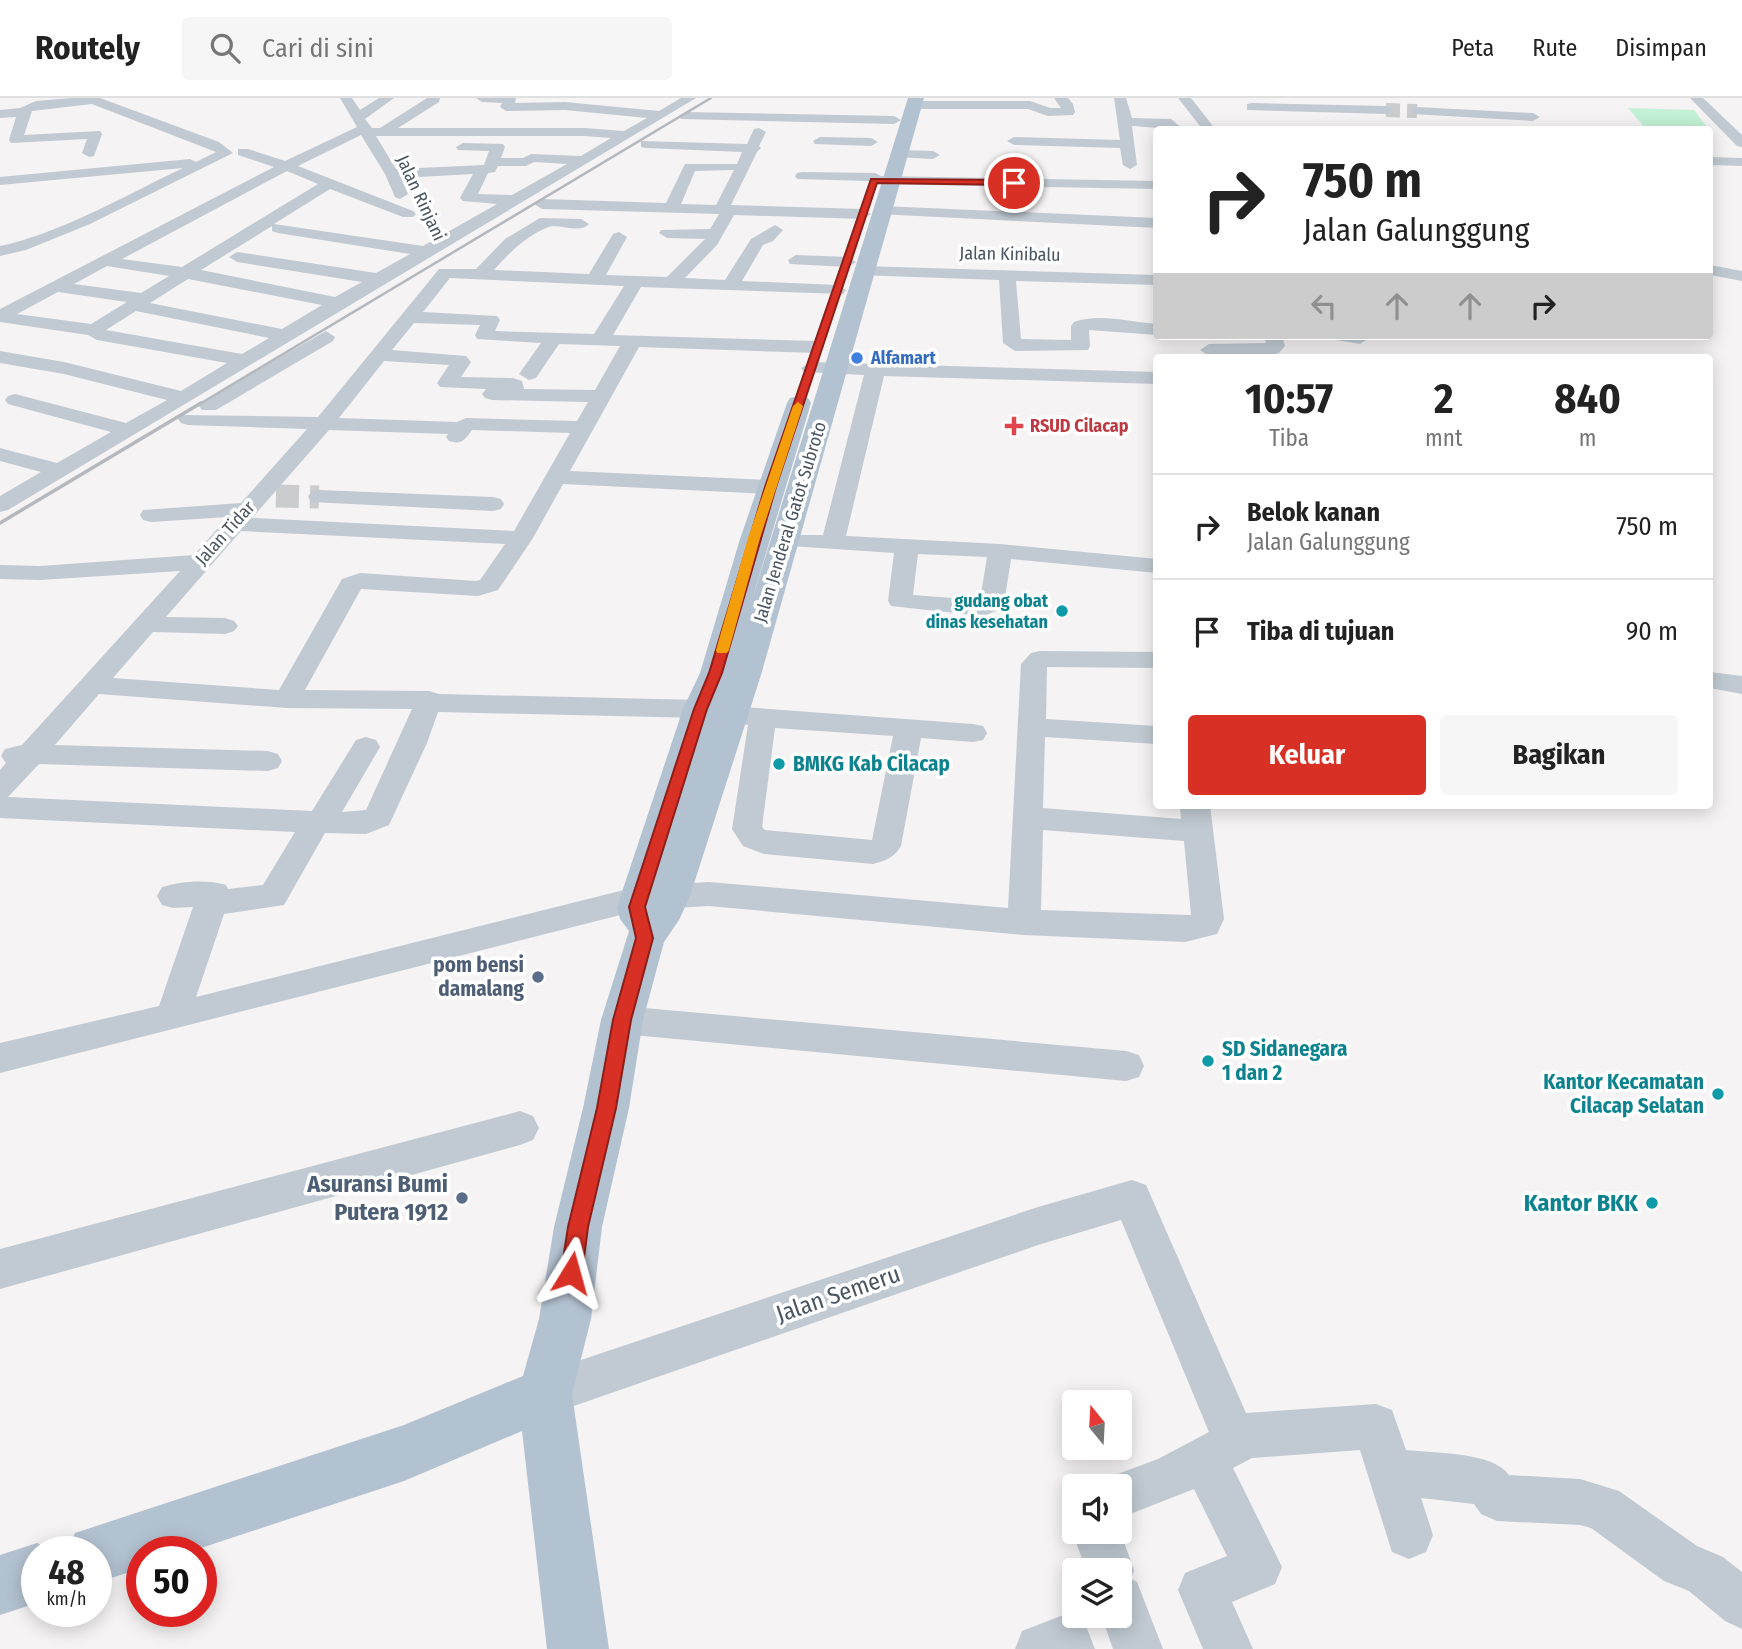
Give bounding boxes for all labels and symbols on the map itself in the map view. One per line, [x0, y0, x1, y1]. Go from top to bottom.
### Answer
street label: Jalan Rinjani [392, 152, 450, 244]
pin [984, 153, 1044, 213]
street label: Jalan Kinibalu [959, 242, 1061, 266]
place label: Alfamart [870, 347, 936, 369]
marker: Alfamart [849, 350, 865, 366]
place label: RSUD Cilacap [1030, 415, 1129, 437]
marker: RSUD Cilacap [1004, 416, 1024, 436]
street label: Jalan Jenderal Gatot Subroto [749, 419, 831, 625]
street label: Jalan Tidar [191, 496, 260, 569]
place label: gudang obat dinas kesehatan [926, 590, 1049, 633]
marker: gudang obat dinas kesehatan [1054, 603, 1070, 619]
place label: BMKG Kab Cilacap [793, 751, 950, 777]
marker: BMKG Kab Cilacap [771, 756, 787, 772]
place label: pom bensi damalang [433, 952, 525, 1002]
marker: pom bensi damalang [530, 969, 546, 985]
place label: SD Sidanegara 1 dan 2 [1222, 1036, 1348, 1086]
marker: SD Sidanegara 1 dan 2 [1200, 1053, 1216, 1069]
place label: Kantor Kecamatan Cilacap Selatan [1543, 1069, 1704, 1119]
marker: Kantor Kecamatan Cilacap Selatan [1710, 1086, 1726, 1102]
place label: Asuransi Bumi Putera 1912 [306, 1170, 448, 1226]
place label: Kantor BKK [1524, 1189, 1639, 1217]
marker: Asuransi Bumi Putera 1912 [454, 1190, 470, 1206]
marker: Kantor BKK [1644, 1195, 1660, 1211]
position arrow [534, 1236, 608, 1310]
street label: Jalan Semeru [772, 1260, 904, 1328]
north arrow [1062, 1390, 1132, 1460]
speed limit sign: 50 [126, 1536, 217, 1627]

